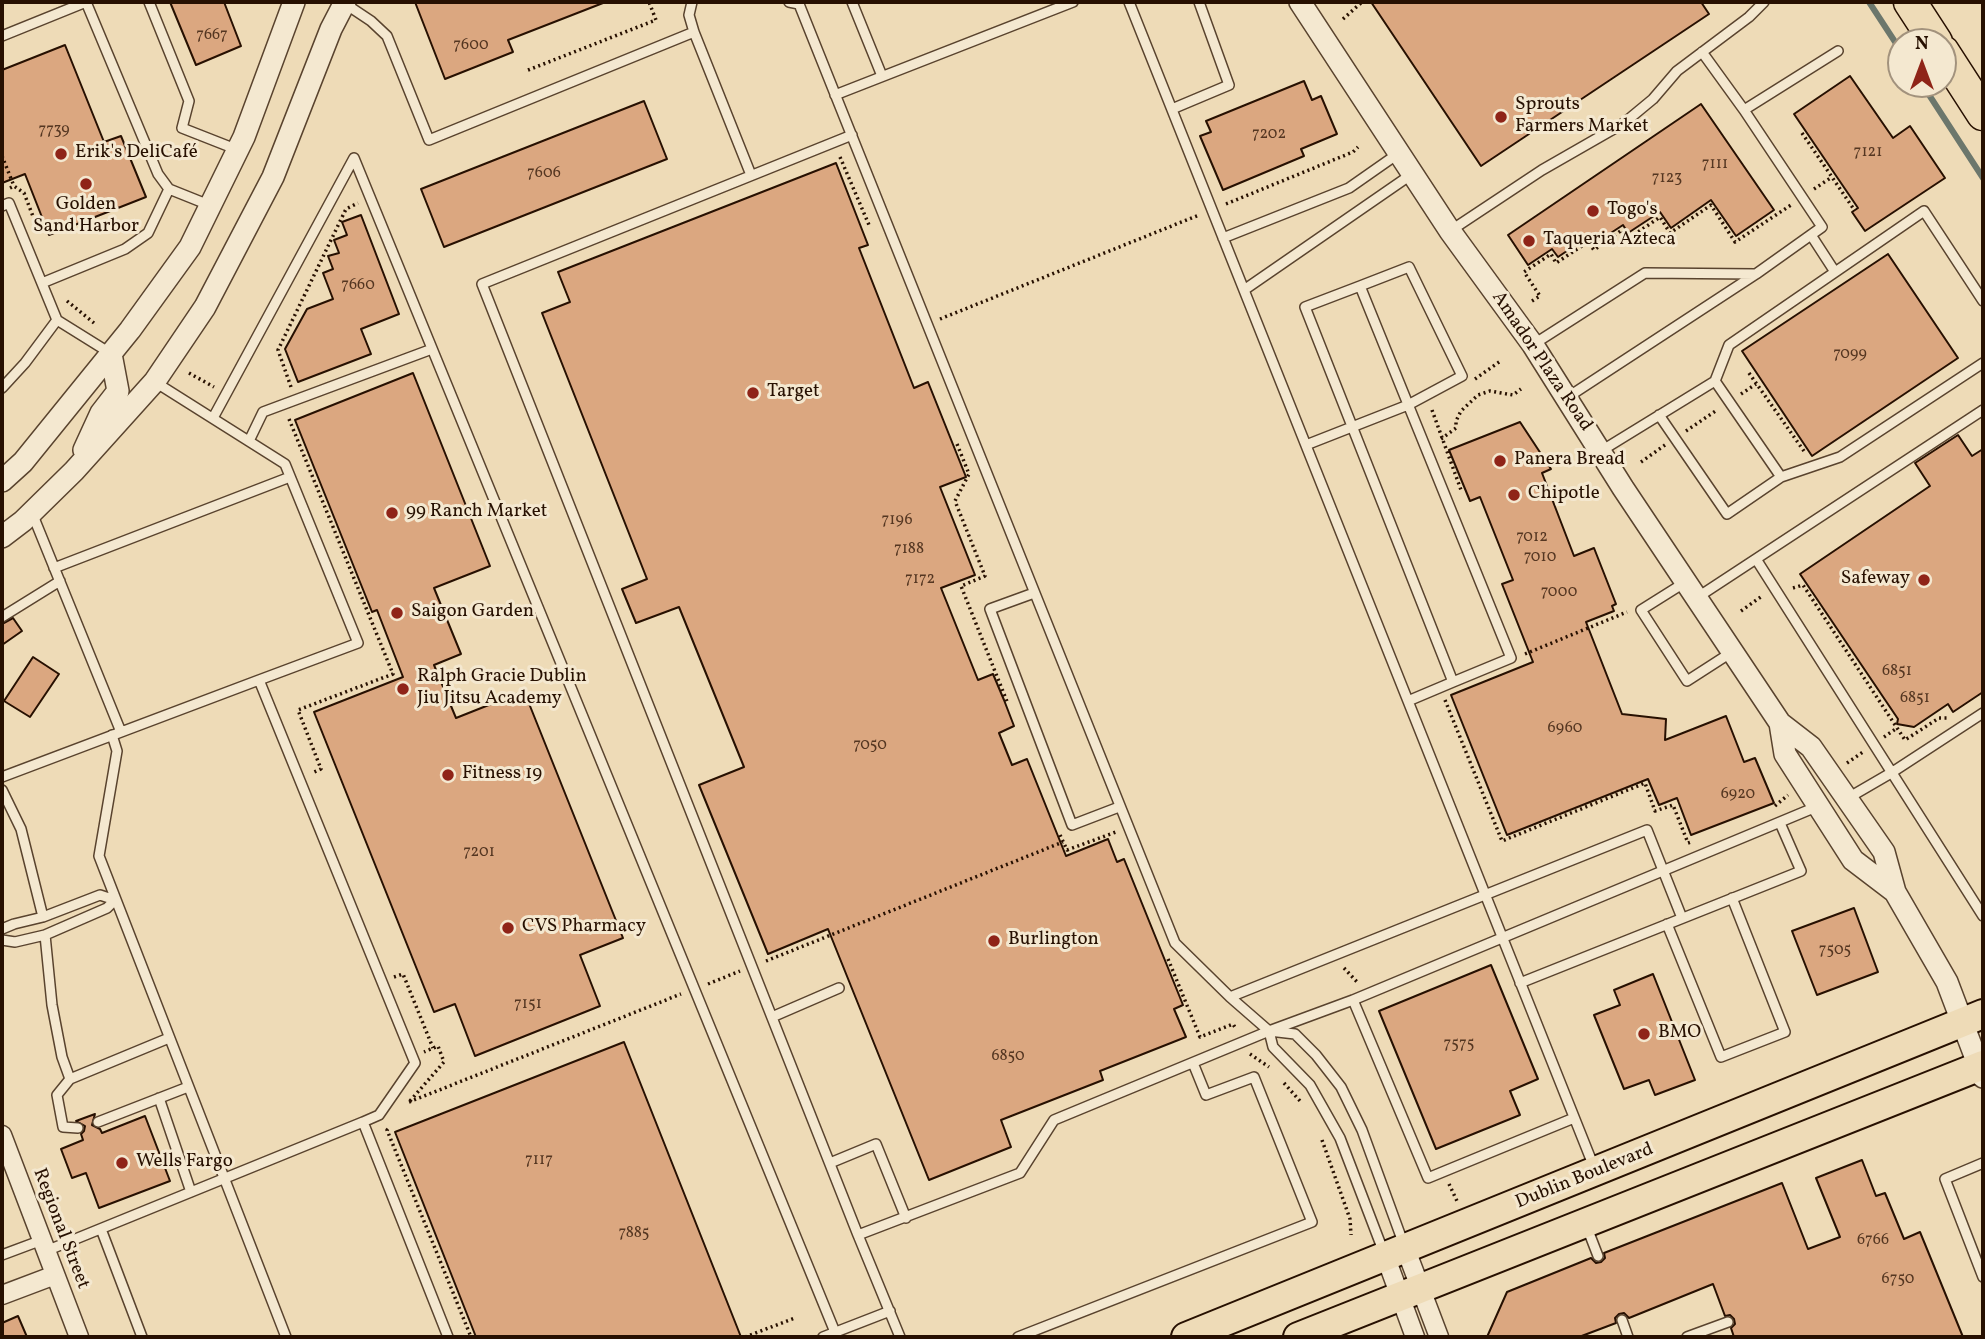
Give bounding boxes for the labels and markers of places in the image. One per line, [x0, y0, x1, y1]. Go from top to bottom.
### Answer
place label: Sprouts Farmers Market [1515, 95, 1649, 139]
marker: Sprouts Farmers Market [1493, 109, 1509, 125]
place label: Erik's DeliCafé [75, 143, 198, 165]
marker: Erik's DeliCafé [53, 146, 69, 162]
marker: Golden Sand Harbor [78, 176, 94, 192]
place label: Golden Sand Harbor [33, 195, 139, 239]
place label: Togo's [1607, 200, 1658, 222]
marker: Togo's [1585, 203, 1601, 219]
place label: Taqueria Azteca [1543, 230, 1676, 252]
marker: Taqueria Azteca [1521, 233, 1537, 249]
place label: Target [767, 382, 820, 404]
marker: Target [745, 385, 761, 401]
place label: Panera Bread [1514, 450, 1625, 472]
marker: Panera Bread [1492, 453, 1508, 469]
place label: Chipotle [1528, 484, 1600, 506]
marker: Chipotle [1506, 487, 1522, 503]
place label: 99 Ranch Market [406, 502, 548, 524]
marker: 99 Ranch Market [384, 505, 400, 521]
place label: Safeway [1841, 569, 1910, 591]
marker: Safeway [1916, 572, 1932, 588]
place label: Saigon Garden [411, 602, 534, 624]
marker: Saigon Garden [389, 605, 405, 621]
place label: Ralph Gracie Dublin Jiu Jitsu Academy [417, 667, 587, 711]
marker: Ralph Gracie Dublin Jiu Jitsu Academy [395, 681, 411, 697]
place label: Fitness 19 [462, 764, 542, 786]
marker: Fitness 19 [440, 767, 456, 783]
place label: CVS Pharmacy [522, 917, 646, 939]
marker: CVS Pharmacy [500, 920, 516, 936]
place label: Burlington [1008, 930, 1099, 952]
marker: Burlington [986, 933, 1002, 949]
place label: BMO [1658, 1023, 1701, 1045]
marker: BMO [1636, 1026, 1652, 1042]
place label: Wells Fargo [136, 1152, 233, 1174]
marker: Wells Fargo [114, 1155, 130, 1171]

